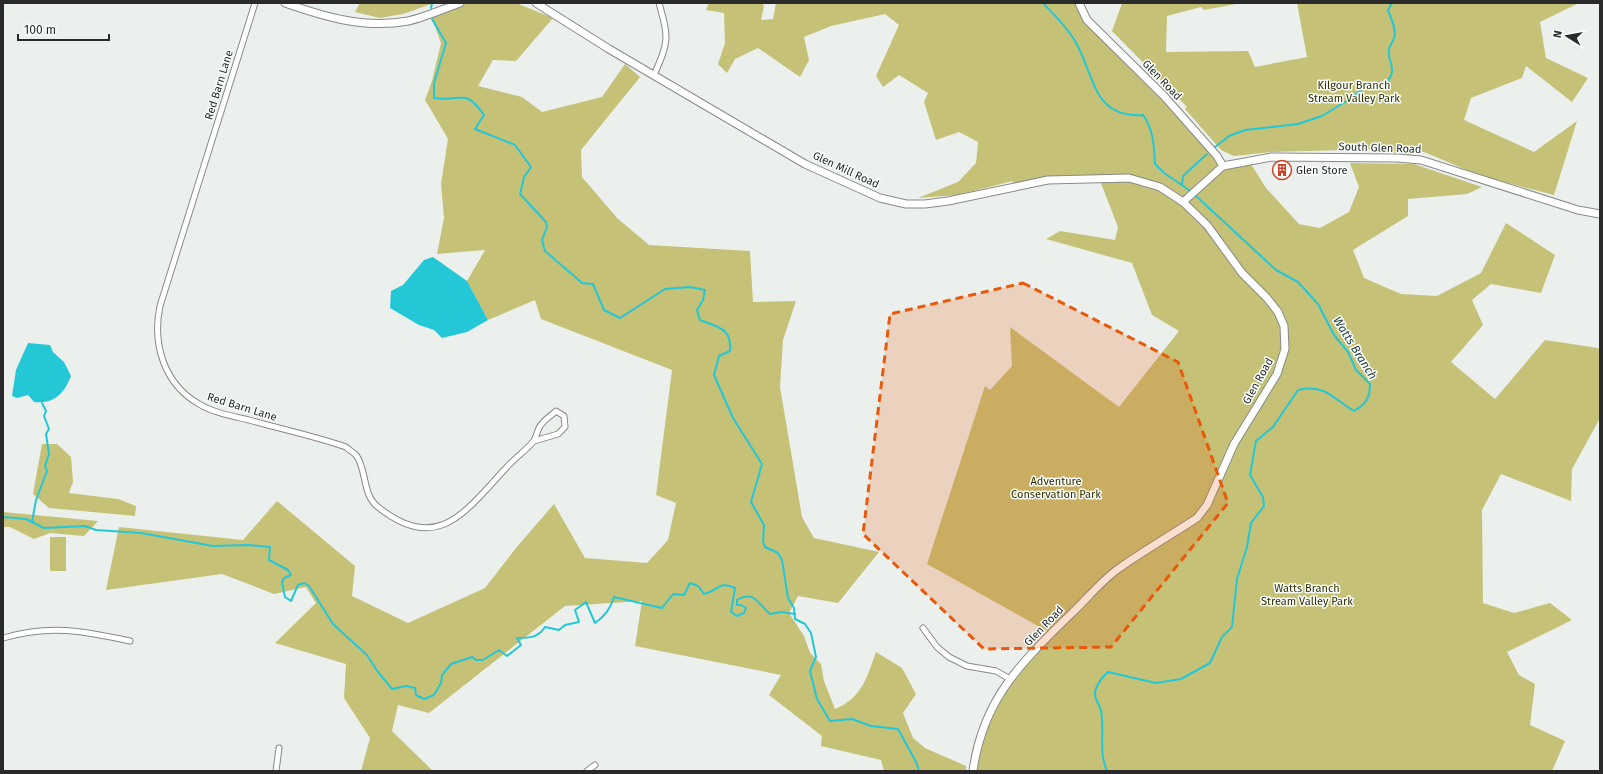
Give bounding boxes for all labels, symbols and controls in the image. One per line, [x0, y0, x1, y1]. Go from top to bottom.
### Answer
scale bar [18, 16, 109, 42]
north arrow [1547, 16, 1587, 56]
text: 100 m [24, 23, 56, 37]
text: N [1551, 29, 1565, 39]
street label: Red Barn Lane [202, 49, 236, 121]
street label: Glen Road [1140, 57, 1184, 103]
park label: Kilgour Branch Stream Valley Park [1308, 79, 1400, 105]
street label: South Glen Road [1338, 140, 1422, 156]
street label: Glen Mill Road [811, 149, 881, 191]
building icon: Glen Store [1271, 159, 1293, 181]
place label: Glen Store [1296, 164, 1348, 177]
water label: Watts Branch [1330, 314, 1380, 382]
street label: Glen Road [1240, 356, 1276, 406]
street label: Red Barn Lane [206, 390, 278, 424]
park label: Adventure Conservation Park [1011, 475, 1101, 501]
park label: Watts Branch Stream Valley Park [1261, 582, 1353, 608]
street label: Glen Road [1022, 603, 1066, 649]

